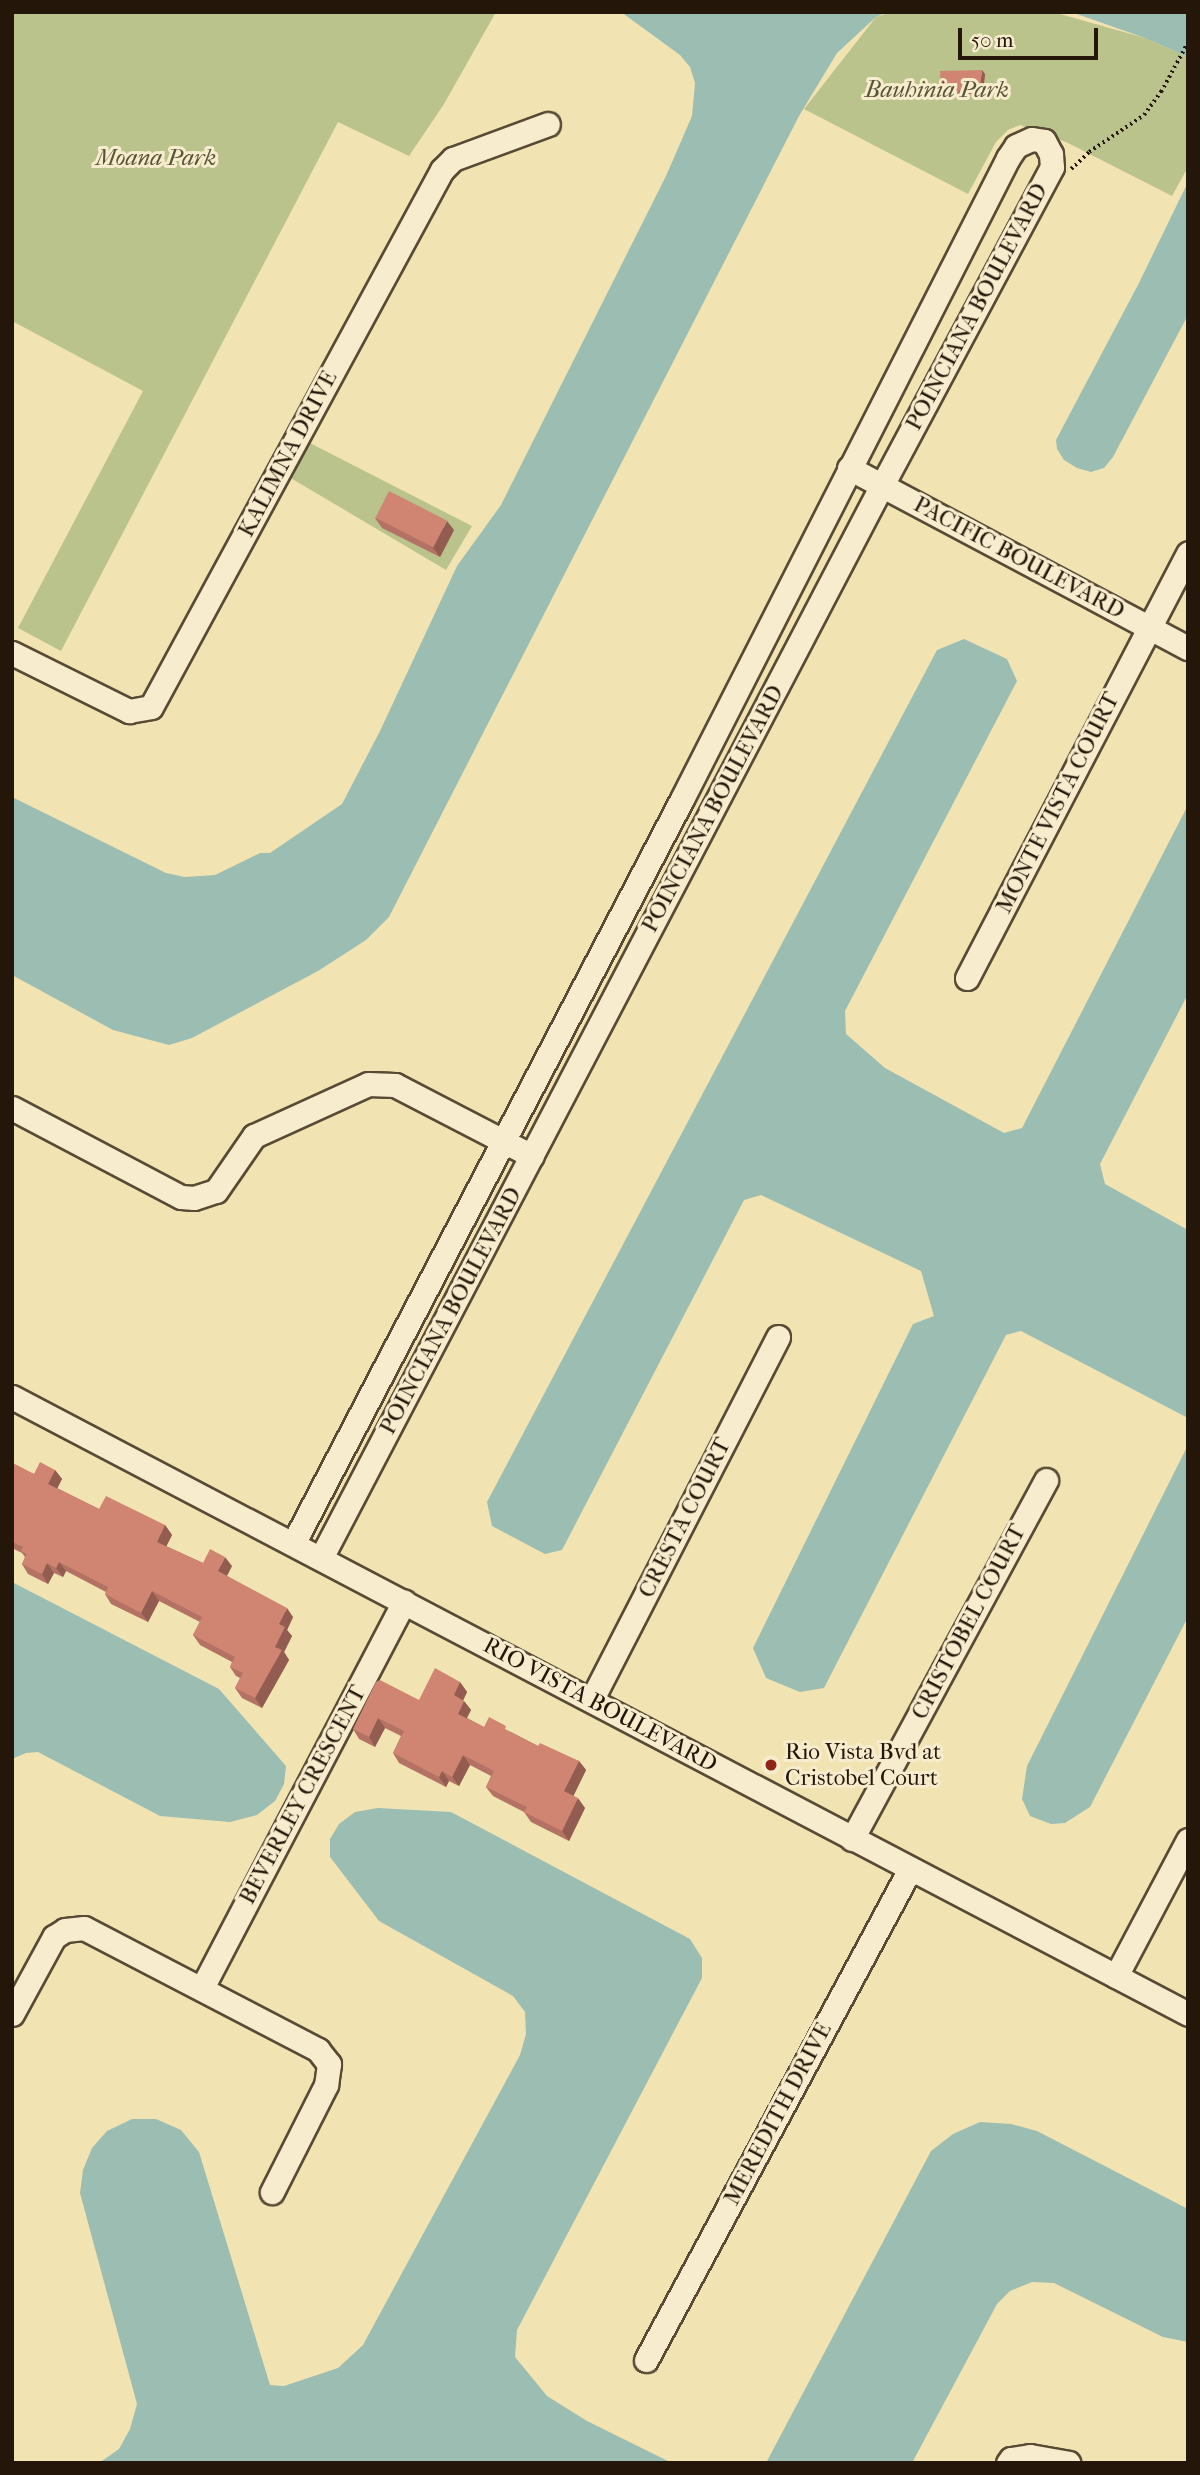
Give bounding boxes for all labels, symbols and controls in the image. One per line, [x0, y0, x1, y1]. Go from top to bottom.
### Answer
scale bar [962, 14, 1102, 58]
text: 50 m [971, 28, 1014, 52]
park label: Bauhinia Park [865, 76, 1009, 104]
park label: Moana Park [96, 144, 216, 172]
street label: POINCIANA BOULEVARD [900, 179, 1054, 435]
street label: KALIMNA DRIVE [233, 366, 343, 542]
street label: PACIFIC BOULEVARD [909, 491, 1129, 625]
street label: POINCIANA BOULEVARD [636, 681, 790, 937]
street label: MONTE VISTA COURT [990, 688, 1126, 918]
street label: POINCIANA BOULEVARD [374, 1183, 528, 1439]
street label: CRESTA COURT [633, 1434, 737, 1602]
street label: CRISTOBEL COURT [906, 1520, 1032, 1724]
street label: RIO VISTA BOULEVARD [478, 1632, 722, 1778]
street label: BEVERLEY CRESCENT [234, 1681, 372, 1909]
place label: Rio Vista Bvd at Cristobel Court [785, 1738, 941, 1792]
marker: Rio Vista Bvd at Cristobel Court [763, 1757, 779, 1773]
street label: MEREDITH DRIVE [718, 2018, 838, 2210]

